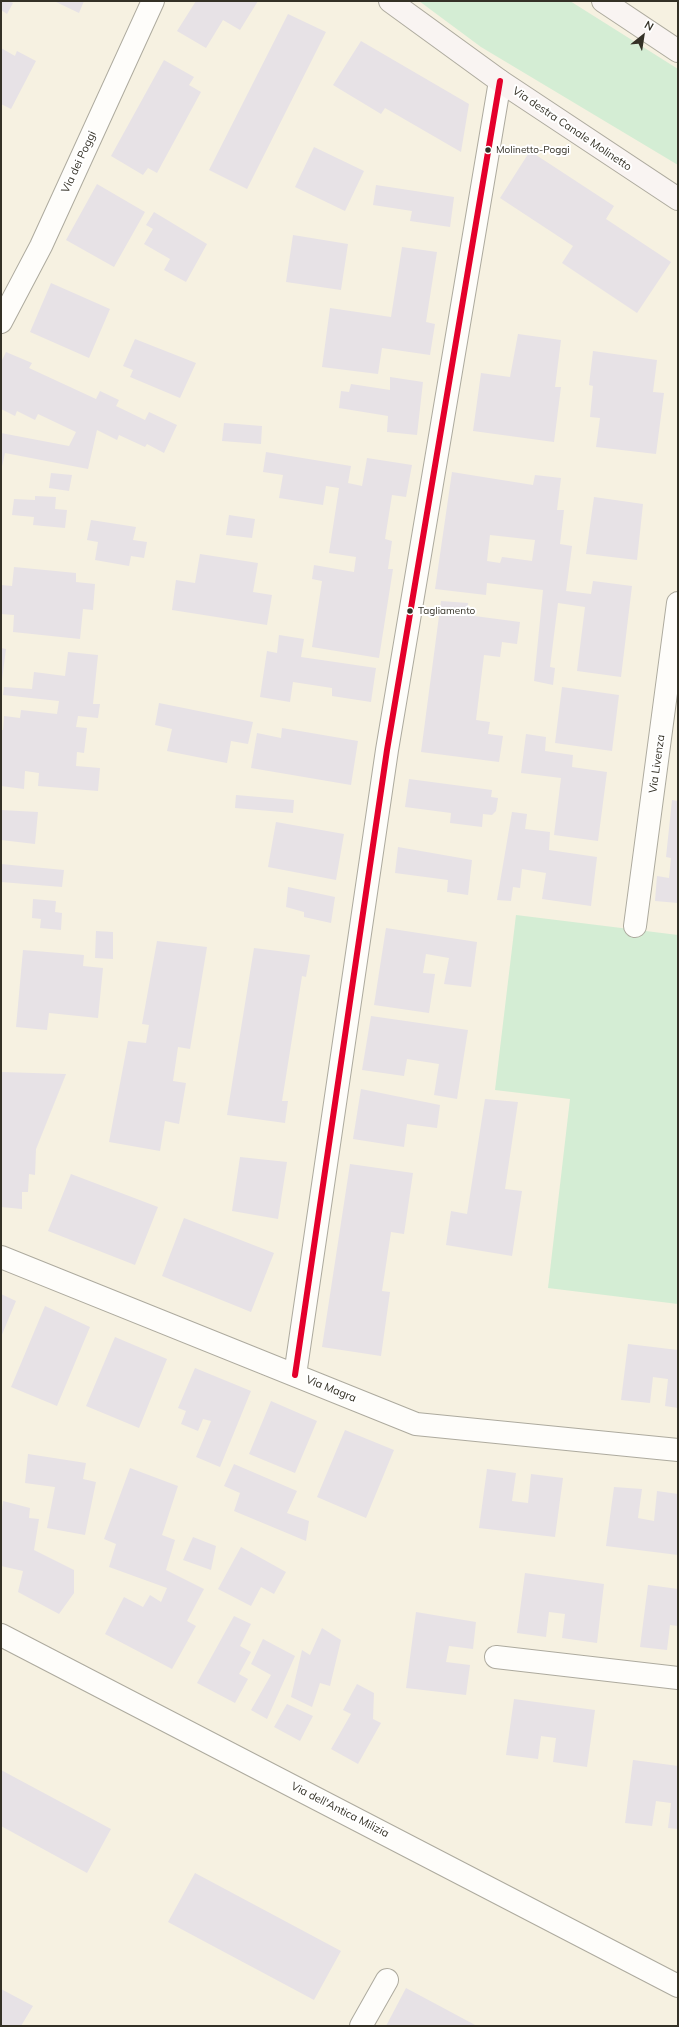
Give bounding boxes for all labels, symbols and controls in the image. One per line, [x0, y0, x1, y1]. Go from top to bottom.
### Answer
north arrow [623, 16, 663, 56]
text: N [642, 17, 656, 34]
street label: Via destra Canale Molinetto [510, 84, 634, 174]
street label: Via dei Poggi [59, 129, 99, 195]
place label: Molinetto-Poggi [496, 144, 570, 156]
marker: Molinetto-Poggi [483, 145, 493, 155]
place label: Tagliamento [418, 605, 475, 617]
marker: Tagliamento [405, 606, 415, 616]
street label: Via Livenza [646, 734, 668, 794]
street label: Via Magra [304, 1373, 358, 1405]
street label: Via dell'Antica Milizia [289, 1780, 391, 1840]

